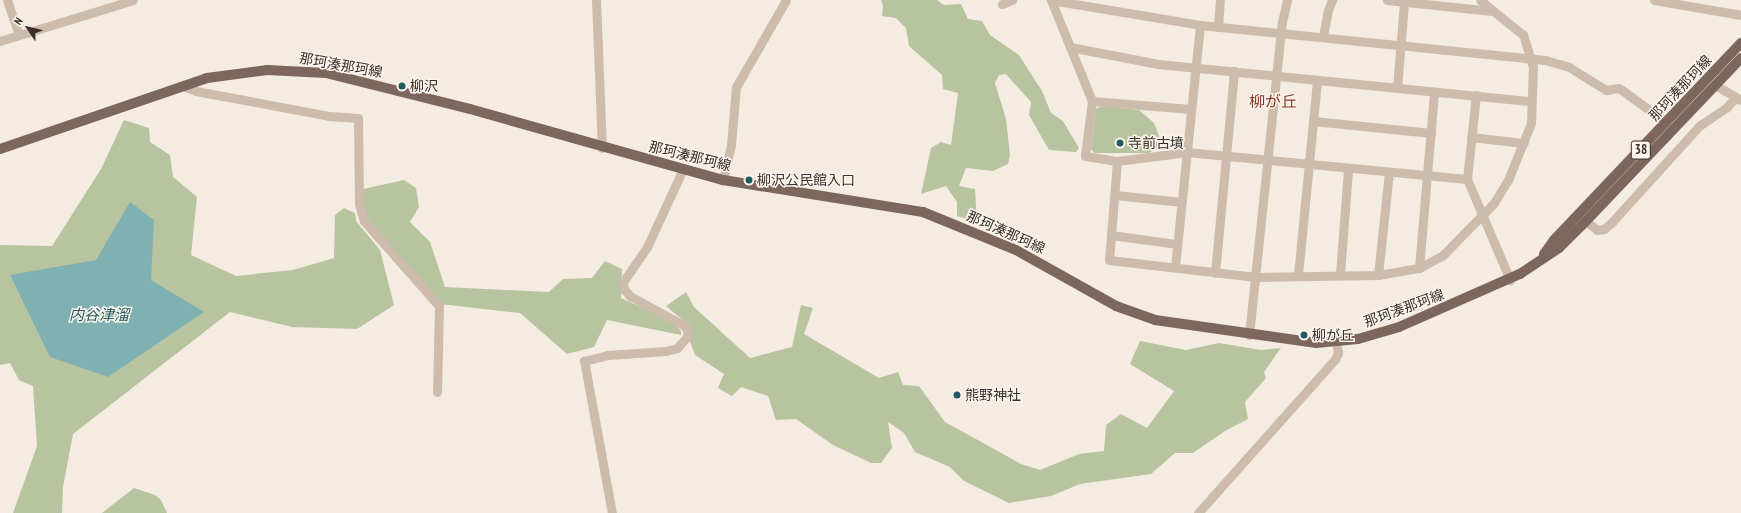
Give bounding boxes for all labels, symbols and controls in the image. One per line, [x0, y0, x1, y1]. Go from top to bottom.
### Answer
north arrow [8, 8, 48, 48]
text: N [11, 15, 26, 28]
street label: 那珂湊那珂線 [298, 49, 384, 81]
street label: 那珂湊那珂線 [1645, 52, 1715, 124]
place label: 柳沢 [410, 78, 438, 94]
marker: 柳沢 [397, 81, 407, 91]
district label: 柳が丘 [1249, 91, 1297, 111]
place label: 寺前古墳 [1128, 135, 1184, 151]
street label: 那珂湊那珂線 [647, 138, 733, 174]
marker: 寺前古墳 [1115, 138, 1125, 148]
road number: 38 [1630, 139, 1652, 161]
place label: 柳沢公民館入口 [757, 172, 855, 188]
marker: 柳沢公民館入口 [744, 175, 754, 185]
street label: 那珂湊那珂線 [964, 207, 1048, 257]
street label: 那珂湊那珂線 [1362, 286, 1446, 330]
water label: 内谷津溜 [69, 306, 129, 324]
place label: 柳が丘 [1312, 327, 1354, 343]
marker: 柳が丘 [1299, 330, 1309, 340]
place label: 熊野神社 [965, 387, 1021, 403]
marker: 熊野神社 [952, 390, 962, 400]

